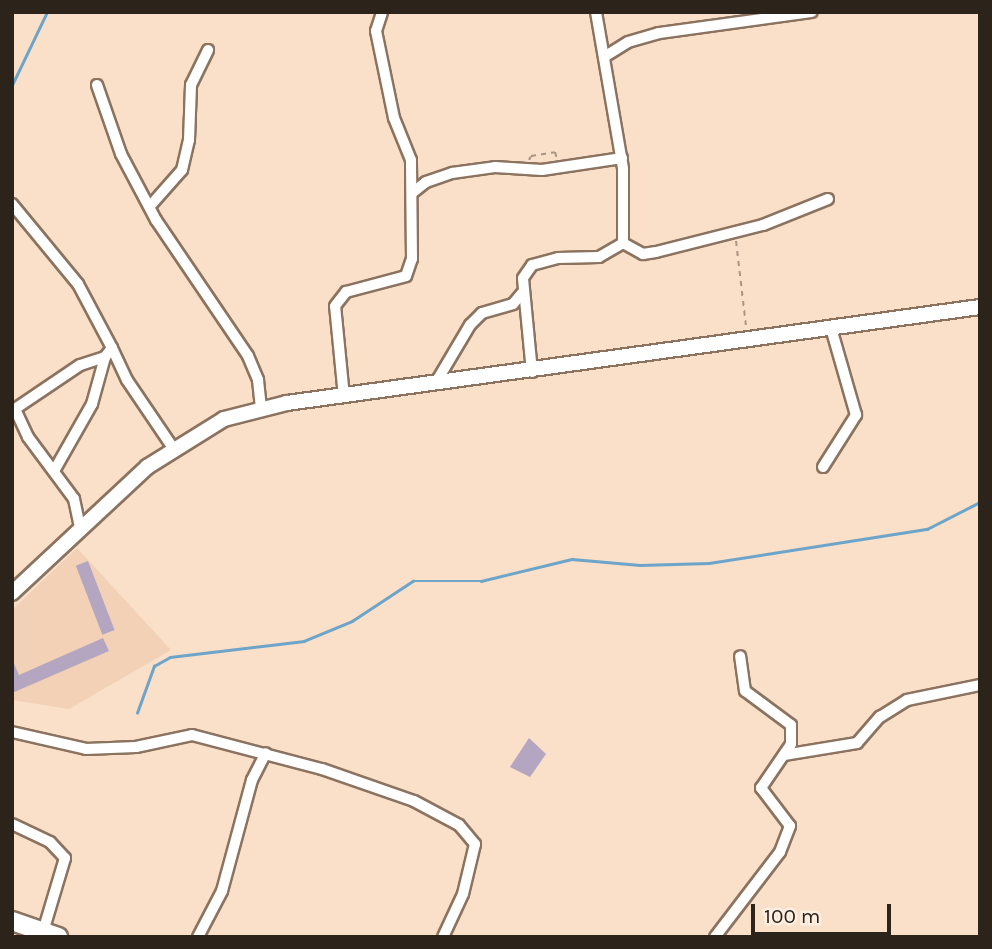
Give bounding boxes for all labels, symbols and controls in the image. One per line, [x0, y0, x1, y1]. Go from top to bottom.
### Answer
scale bar [754, 890, 894, 934]
text: 100 m [764, 904, 821, 928]

